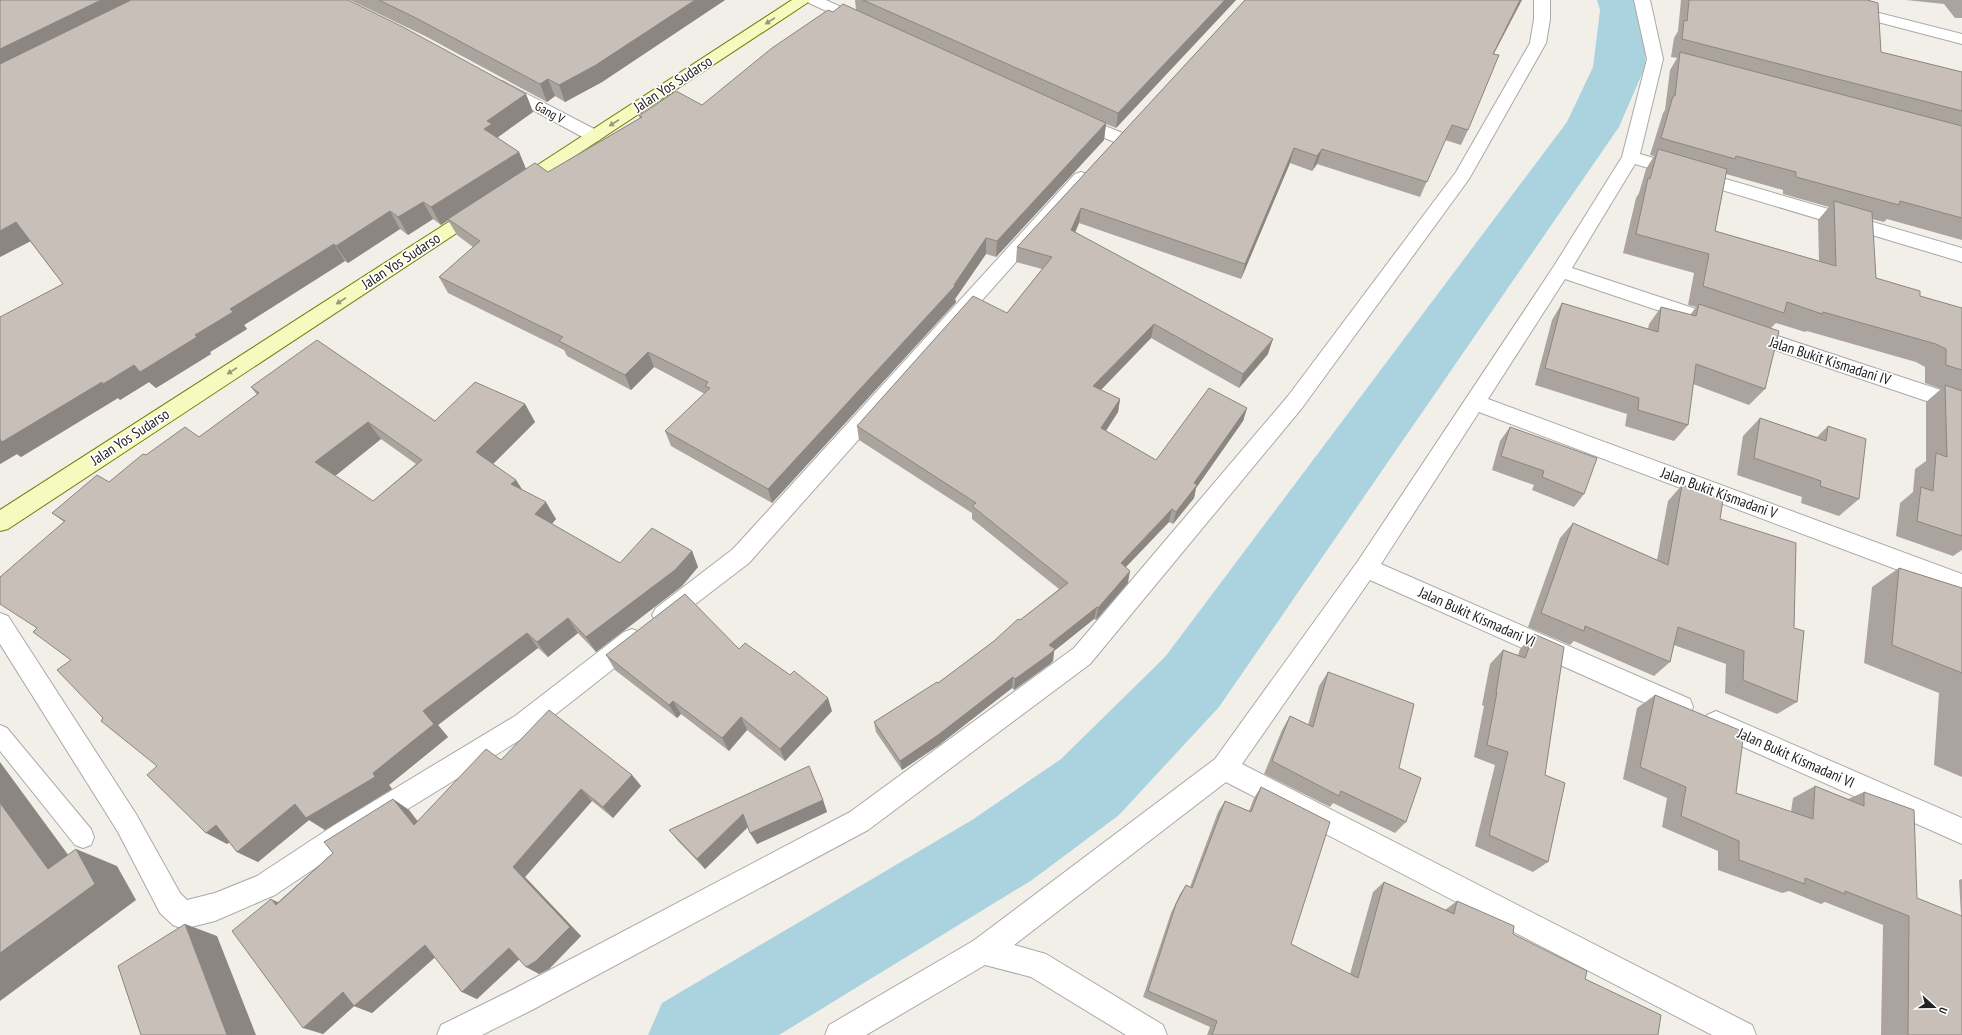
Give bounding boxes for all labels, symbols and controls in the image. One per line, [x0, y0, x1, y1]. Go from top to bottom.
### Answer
one-way arrow [765, 17, 775, 25]
street label: Jalan Yos Sudarso [629, 51, 716, 117]
street label: Gang V [532, 97, 568, 128]
one-way arrow [609, 119, 619, 127]
street label: Jalan Yos Sudarso [357, 228, 444, 294]
one-way arrow [335, 297, 347, 304]
street label: Jalan Bukit Kismadani IV [1766, 332, 1893, 389]
one-way arrow [226, 367, 237, 375]
street label: Jalan Yos Sudarso [86, 404, 173, 470]
street label: Jalan Bukit Kismadani V [1657, 462, 1780, 522]
street label: Jalan Bukit Kismadani VI [1415, 582, 1539, 651]
street label: Jalan Bukit Kismadani VI [1734, 723, 1858, 792]
north arrow [1914, 987, 1954, 1027]
text: U [1936, 1005, 1951, 1016]

